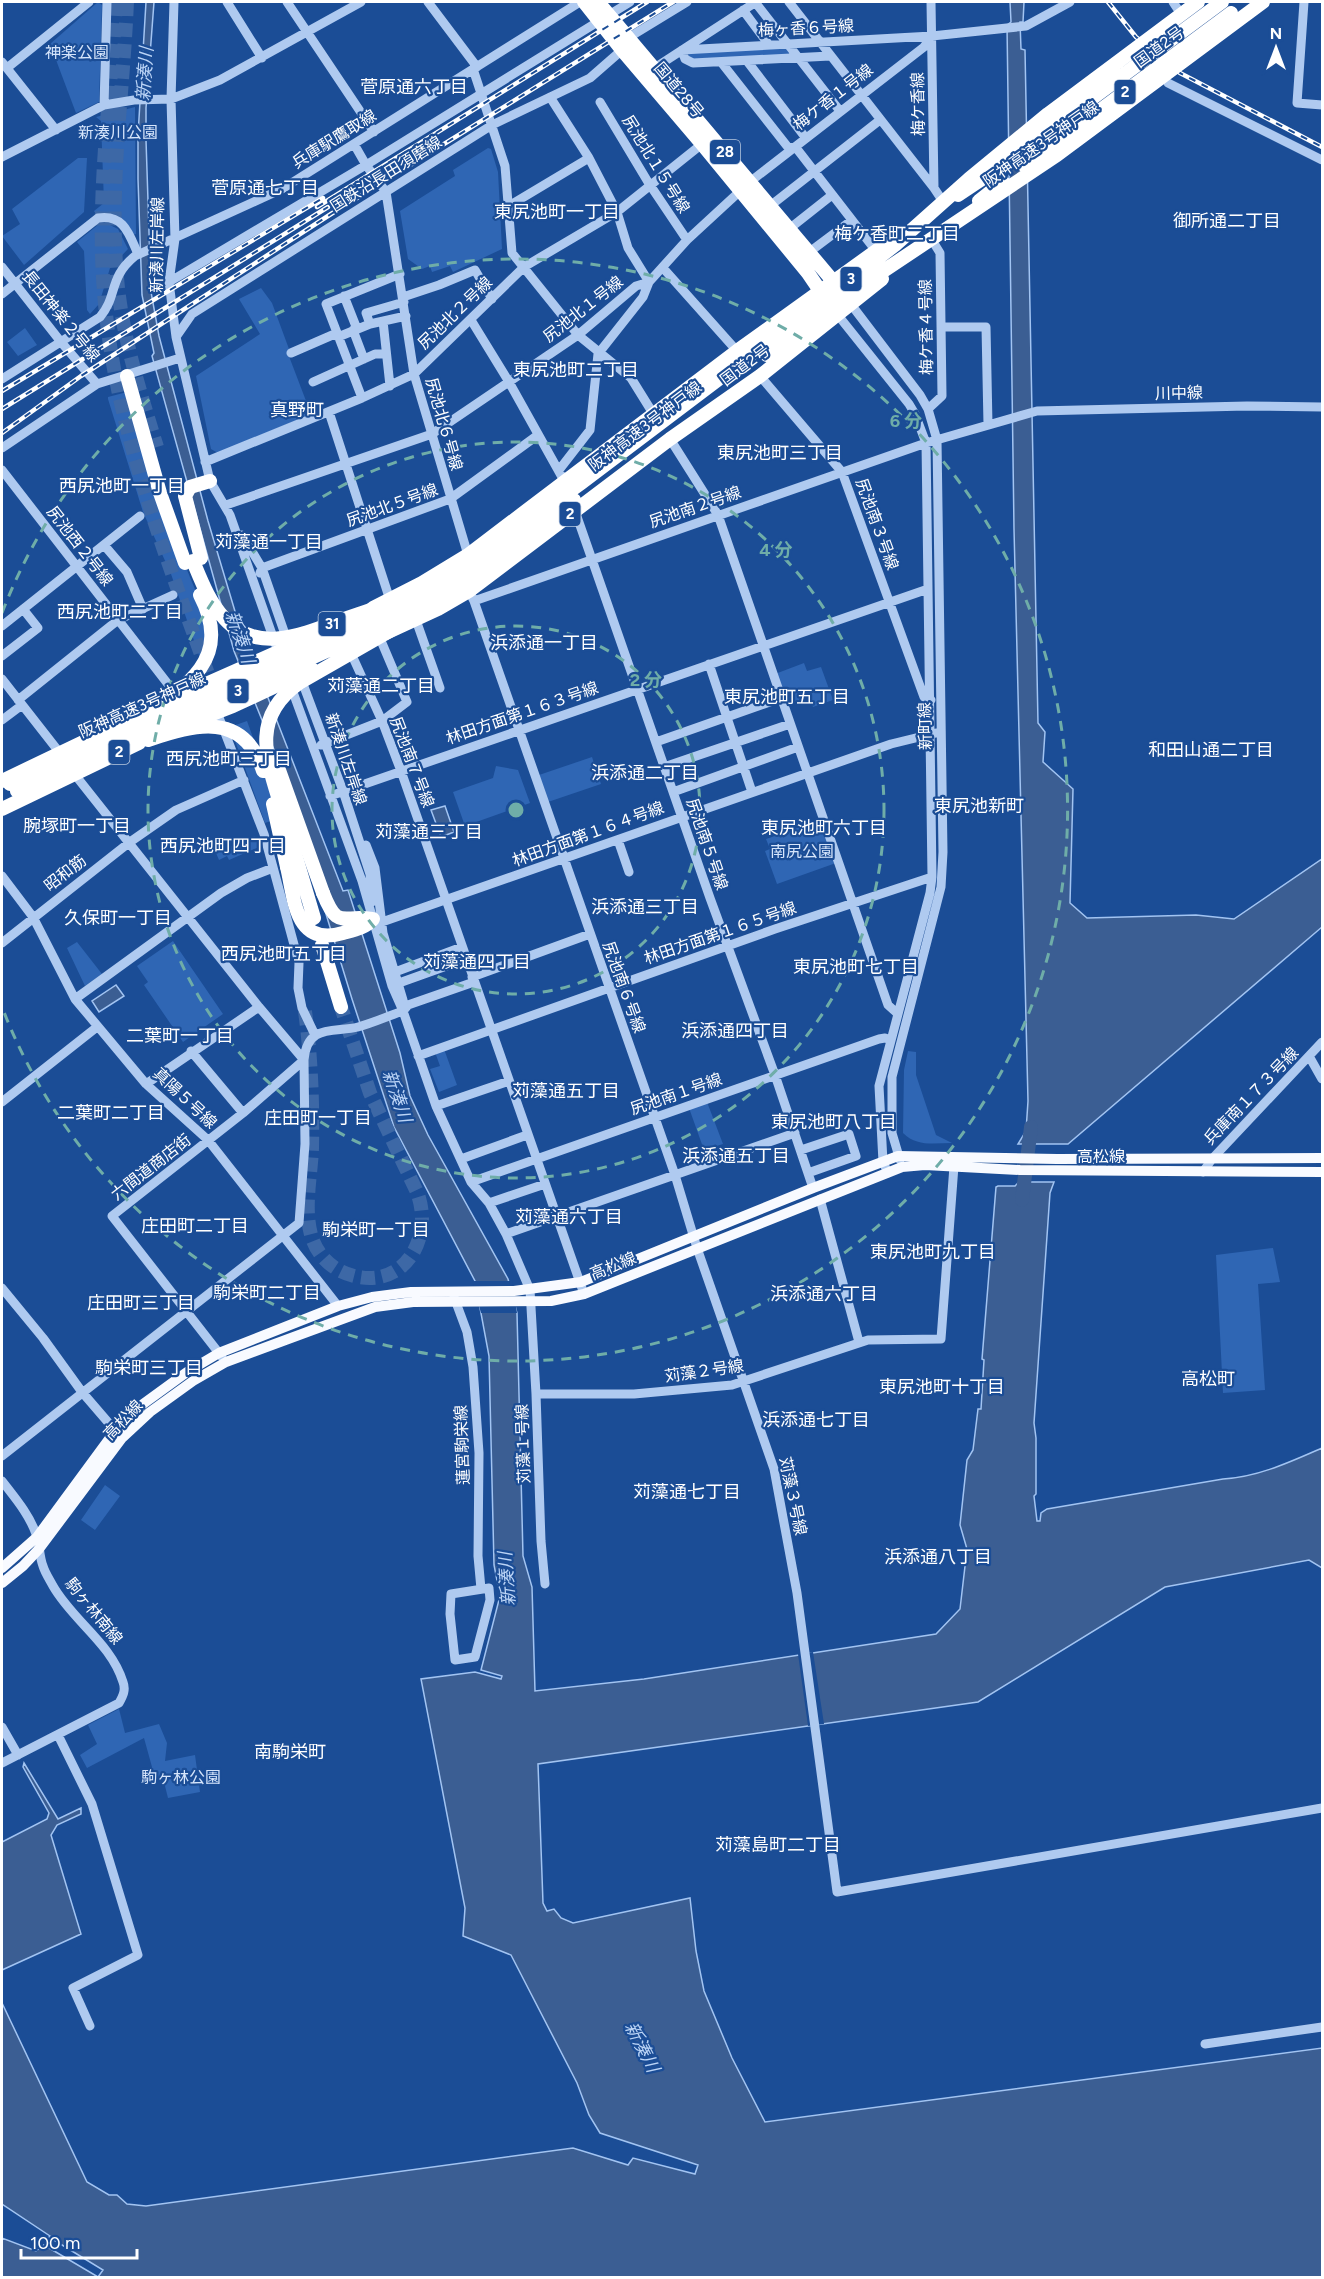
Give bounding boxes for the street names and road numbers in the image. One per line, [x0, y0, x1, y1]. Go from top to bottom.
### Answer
street label: 梅ヶ香６号線 [758, 16, 854, 40]
street label: 国道2号 [1130, 23, 1188, 71]
street label: 国道28号 [650, 58, 708, 122]
street label: 梅ケ香１号線 [789, 60, 877, 134]
street label: 梅ケ香線 [908, 72, 928, 136]
road number: 2 [1114, 80, 1136, 104]
street label: 阪神高速3号神戸線 [980, 97, 1102, 191]
street label: 兵庫駅鷹取線 [288, 106, 380, 172]
street label: 尻池北１５号線 [618, 111, 694, 217]
street label: 国鉄沿長田須磨線 [327, 132, 445, 216]
road number: 28 [710, 140, 740, 164]
street label: 新湊川左岸線 [147, 197, 167, 293]
street label: 長田神楽２号線 [18, 266, 104, 366]
road number: 3 [840, 267, 862, 291]
street label: 尻池北１号線 [539, 272, 627, 346]
street label: 尻池北２号線 [414, 273, 496, 353]
street label: 梅ケ香４号線 [916, 279, 936, 375]
street label: 国道2号 [717, 340, 773, 390]
street label: 尻池北６号線 [422, 375, 466, 473]
street label: 阪神高速3号神戸線 [585, 377, 705, 475]
street label: 川中線 [1155, 383, 1203, 403]
street label: 尻池南３号線 [852, 476, 902, 572]
street label: 尻池北５号線 [344, 480, 440, 530]
street label: 尻池南２号線 [647, 482, 743, 532]
street label: 尻池西２号線 [43, 502, 117, 590]
road number: 2 [560, 502, 580, 526]
road number: 31 [318, 612, 346, 636]
street label: 阪神高速3号神戸線 [76, 669, 208, 741]
street label: 林田方面第１６３号線 [443, 678, 601, 748]
road number: 3 [228, 679, 248, 703]
street label: 新町線 [915, 702, 935, 750]
street label: 新湊川左岸線 [321, 711, 371, 807]
street label: 尻池南７号線 [386, 714, 438, 810]
road number: 2 [108, 740, 130, 764]
street label: 尻池南５号線 [682, 796, 732, 892]
street label: 林田方面第１６４号線 [510, 798, 666, 870]
street label: 昭和筋 [40, 851, 90, 895]
street label: 林田方面第１６５号線 [641, 898, 799, 968]
street label: 尻池南６号線 [599, 939, 649, 1035]
street label: 兵庫南１７３号線 [1200, 1043, 1302, 1149]
street label: 真陽５号線 [149, 1064, 221, 1132]
street label: 尻池南１号線 [628, 1069, 724, 1119]
street label: 六間道商店街 [107, 1130, 195, 1204]
street label: 高松線 [1077, 1147, 1125, 1166]
street label: 高松線 [587, 1248, 639, 1284]
street label: 苅藻２号線 [663, 1356, 745, 1386]
street label: 高松線 [99, 1396, 147, 1444]
street label: 苅藻１号線 [512, 1404, 534, 1484]
street label: 蓮宮駒栄線 [451, 1405, 473, 1485]
street label: 苅藻３号線 [775, 1455, 811, 1537]
street label: 駒ヶ林南線 [61, 1574, 127, 1648]

